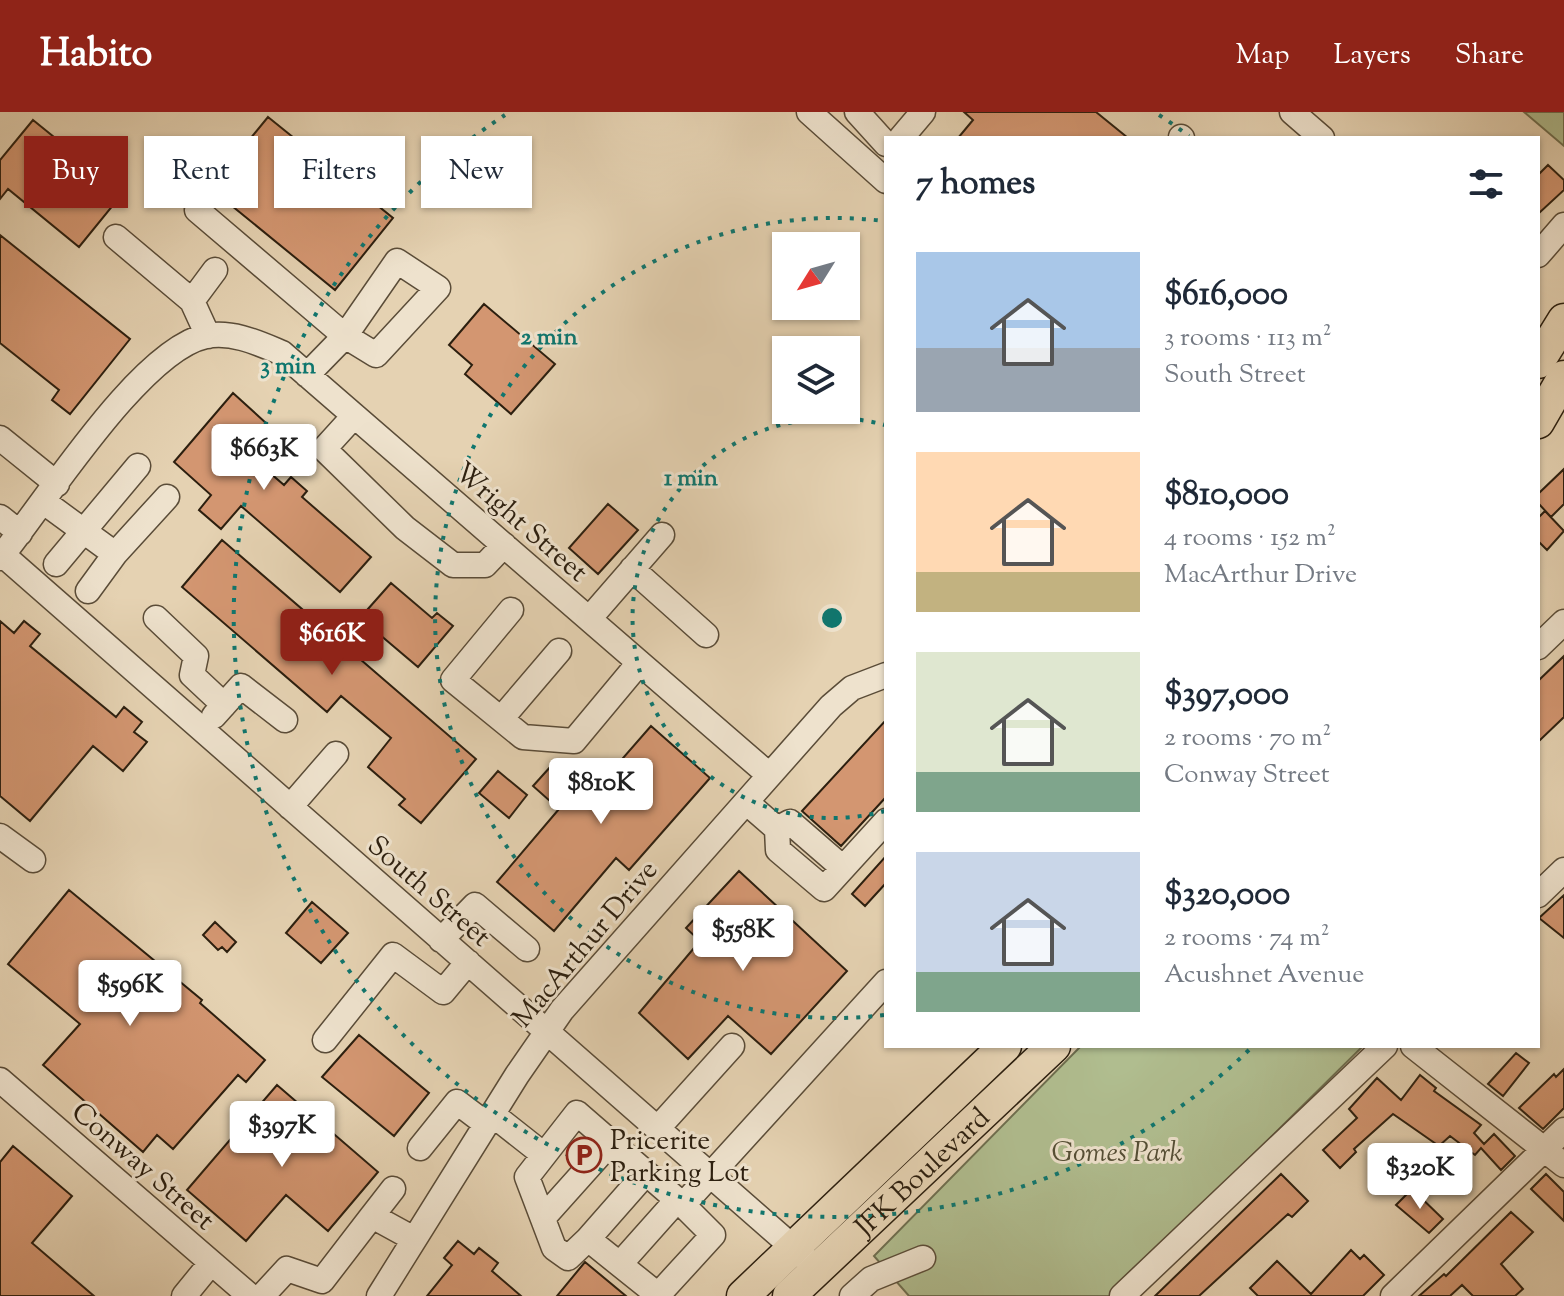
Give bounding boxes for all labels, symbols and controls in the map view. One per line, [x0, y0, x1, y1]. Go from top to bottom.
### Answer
text: Habito [40, 29, 152, 83]
text: Map [1236, 36, 1289, 76]
text: Layers [1333, 36, 1411, 76]
text: Share [1455, 36, 1524, 76]
chip: Buy [24, 136, 128, 208]
chip: Rent [144, 136, 258, 208]
chip: Filters [274, 136, 405, 208]
chip: New [421, 136, 532, 208]
text: 7 homes [916, 160, 1035, 209]
icon: filters [1464, 162, 1508, 206]
north arrow [772, 232, 860, 320]
map controls [772, 232, 860, 424]
text: $616,000 [1164, 271, 1288, 320]
icon: home [980, 284, 1076, 380]
text: 3 rooms · 113 m² [1164, 320, 1332, 357]
text: 2 min [520, 321, 578, 355]
button: layers [772, 336, 860, 424]
text: 3 min [260, 350, 317, 384]
text: South Street [1164, 357, 1306, 394]
pin: $663K [208, 424, 320, 492]
text: $663K [229, 431, 299, 468]
street label: Wright Street [444, 454, 596, 593]
text: 1 min [664, 462, 719, 496]
text: $810,000 [1164, 471, 1289, 520]
icon: home [980, 484, 1076, 580]
text: 4 rooms · 152 m² [1164, 520, 1336, 557]
text: MacArthur Drive [1164, 557, 1357, 594]
centre of rings [818, 604, 846, 632]
pin: $616K [276, 609, 388, 677]
text: $616K [298, 616, 366, 653]
text: $397,000 [1164, 671, 1289, 720]
icon: home [980, 684, 1076, 780]
text: 2 rooms · 70 m² [1164, 720, 1331, 757]
text: Conway Street [1164, 757, 1330, 794]
pin: $810K [545, 758, 657, 826]
text: $810K [567, 765, 635, 802]
street label: South Street [357, 827, 499, 958]
street label: MacArthur Drive [504, 852, 668, 1037]
text: $320,000 [1164, 871, 1290, 920]
icon: home [980, 884, 1076, 980]
pin: $558K [687, 905, 799, 973]
text: $558K [711, 912, 775, 949]
text: 2 rooms · 74 m² [1164, 920, 1329, 957]
text: Acushnet Avenue [1164, 957, 1364, 994]
pin: $596K [74, 960, 186, 1028]
text: $596K [96, 967, 164, 1004]
street label: Conway Street [62, 1094, 223, 1241]
street label: JFK Boulevard [845, 1099, 1000, 1248]
pin: $397K [226, 1101, 338, 1169]
text: $397K [248, 1108, 316, 1145]
place label: Pricerite Parking Lot [610, 1122, 749, 1194]
park label: Gomes Park [1052, 1134, 1183, 1174]
parking icon: Pricerite Parking Lot [565, 1136, 603, 1174]
pin: $320K [1364, 1143, 1476, 1211]
text: $320K [1385, 1150, 1455, 1187]

